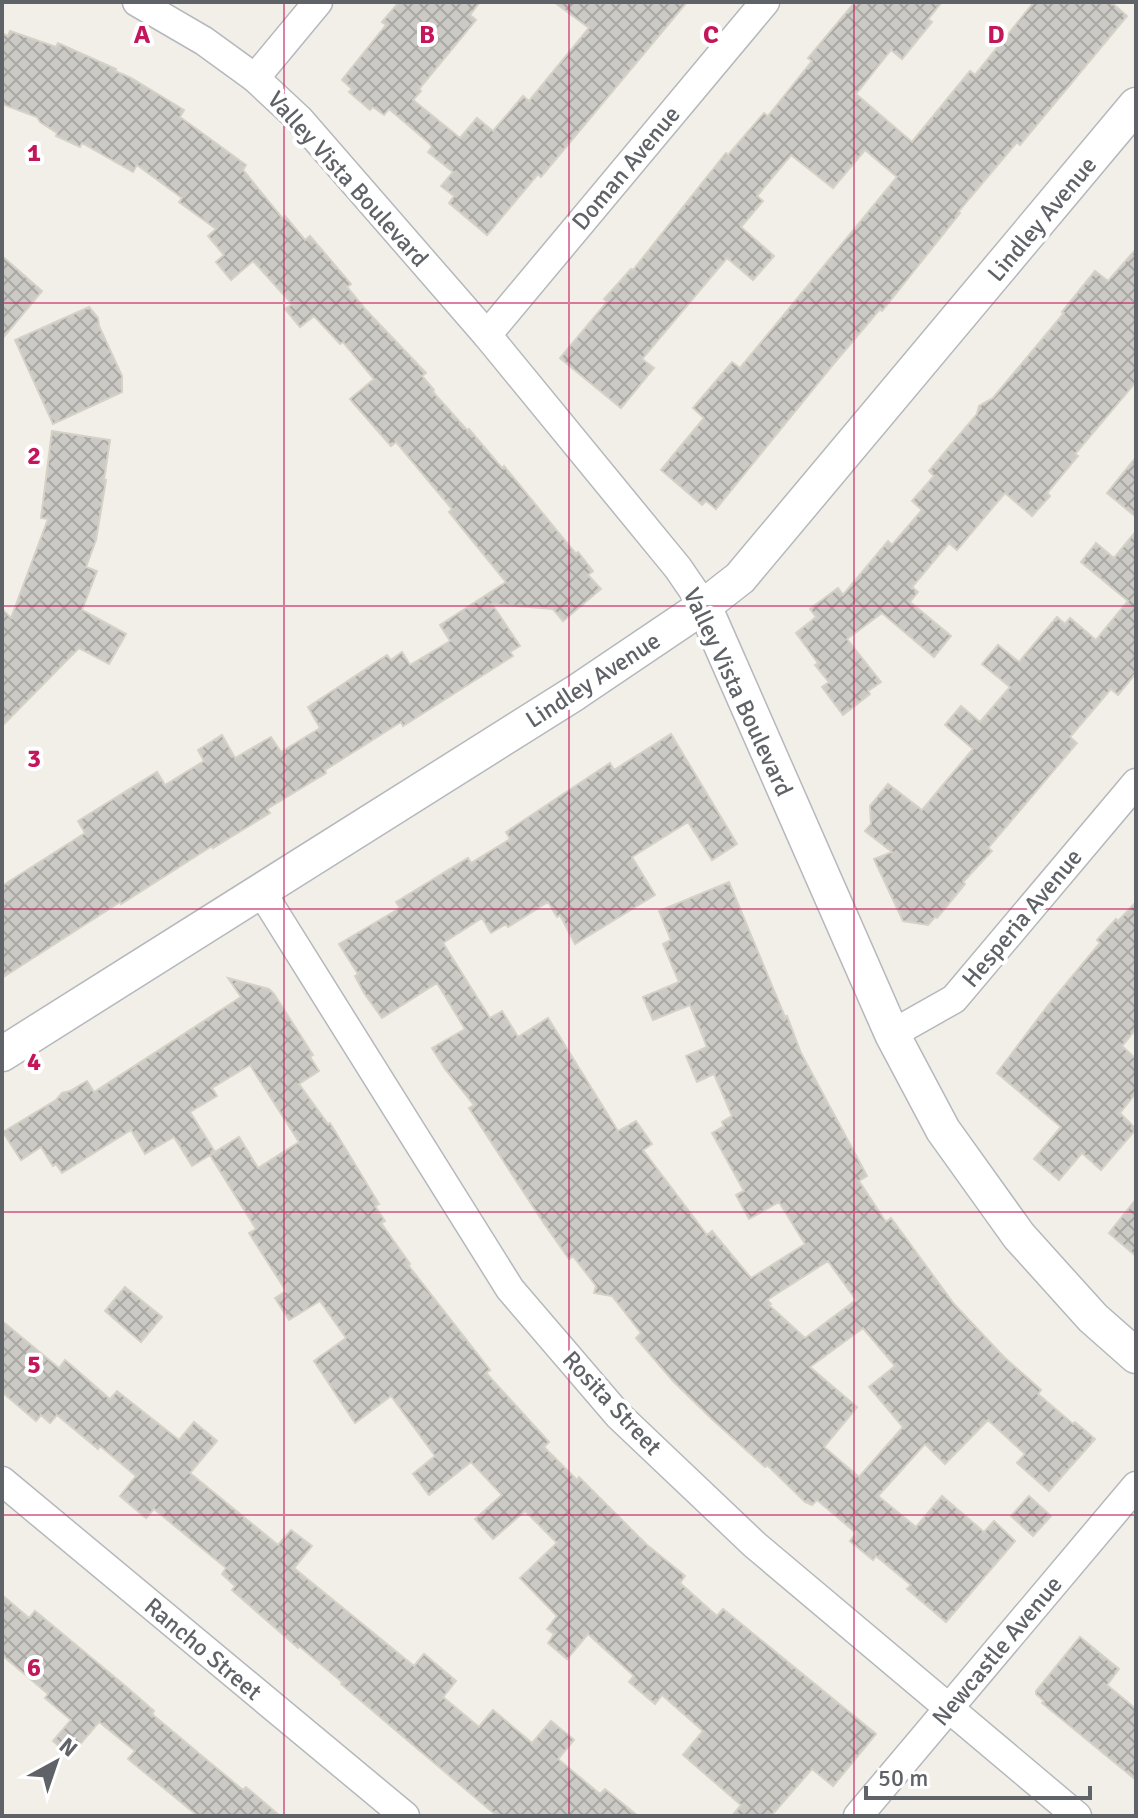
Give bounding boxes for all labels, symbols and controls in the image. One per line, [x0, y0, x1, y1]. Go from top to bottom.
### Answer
text: A [134, 19, 151, 51]
text: B [419, 19, 435, 51]
text: C [703, 19, 719, 51]
text: D [987, 19, 1005, 51]
street label: Valley Vista Boulevard [261, 85, 435, 273]
street label: Doman Avenue [565, 100, 687, 236]
text: 1 [27, 137, 41, 169]
street label: Lindley Avenue [981, 150, 1103, 288]
text: 2 [27, 440, 41, 472]
street label: Valley Vista Boulevard [677, 583, 799, 801]
street label: Lindley Avenue [520, 625, 666, 735]
text: 3 [27, 743, 41, 775]
street label: Hesperia Avenue [955, 843, 1089, 993]
text: 4 [27, 1046, 41, 1078]
street label: Rosita Street [556, 1345, 668, 1461]
text: 5 [27, 1349, 41, 1381]
street label: Newcastle Avenue [926, 1570, 1068, 1732]
street label: Rancho Street [138, 1591, 268, 1707]
text: 6 [27, 1652, 41, 1684]
north arrow [16, 1722, 96, 1802]
text: N [54, 1732, 83, 1762]
scale bar [866, 1750, 1090, 1800]
text: 50 m [878, 1763, 928, 1793]

